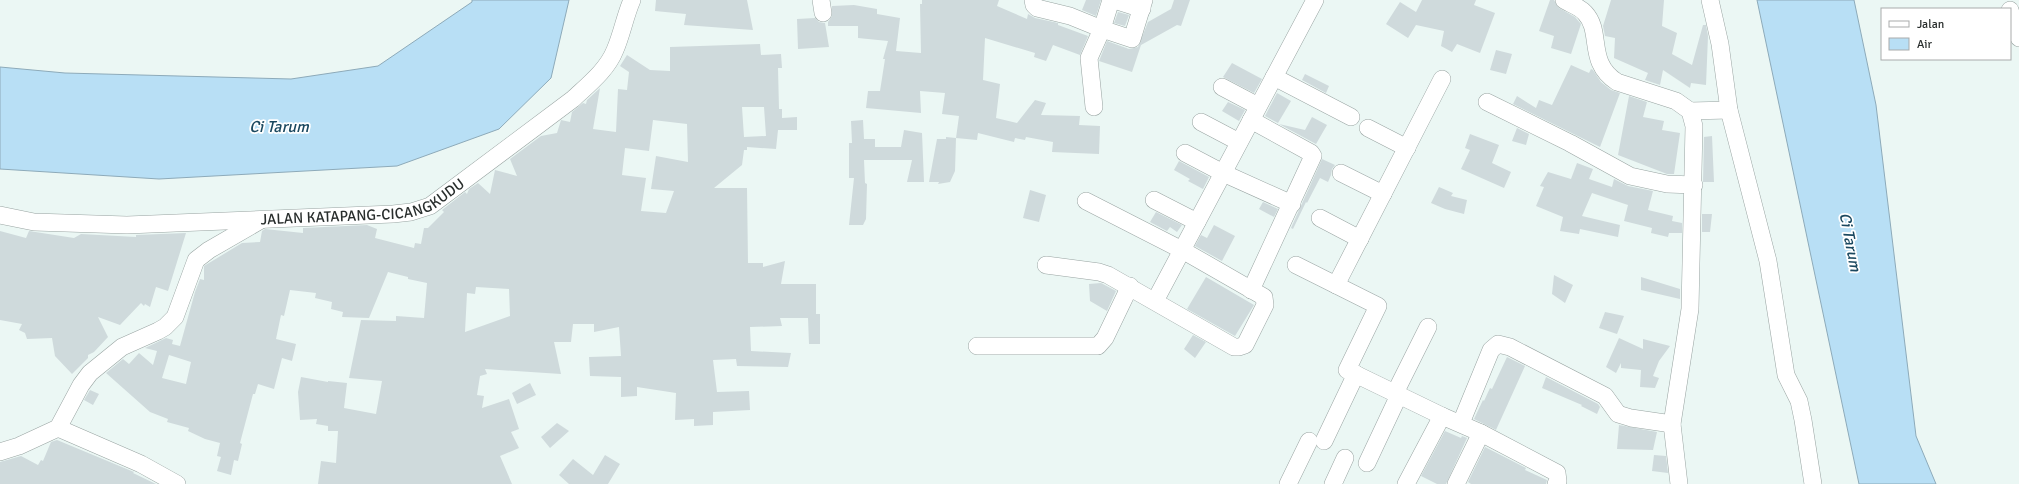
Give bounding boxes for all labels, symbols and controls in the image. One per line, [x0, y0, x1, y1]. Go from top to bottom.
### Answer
legend [1881, 8, 2011, 60]
text: Jalan [1917, 17, 1944, 32]
text: Air [1917, 37, 1933, 52]
water label: Ci Tarum [249, 117, 310, 137]
street label: JALAN KATAPANG-CICANGKUDU [260, 175, 468, 228]
water label: Ci Tarum [1834, 211, 1866, 274]

